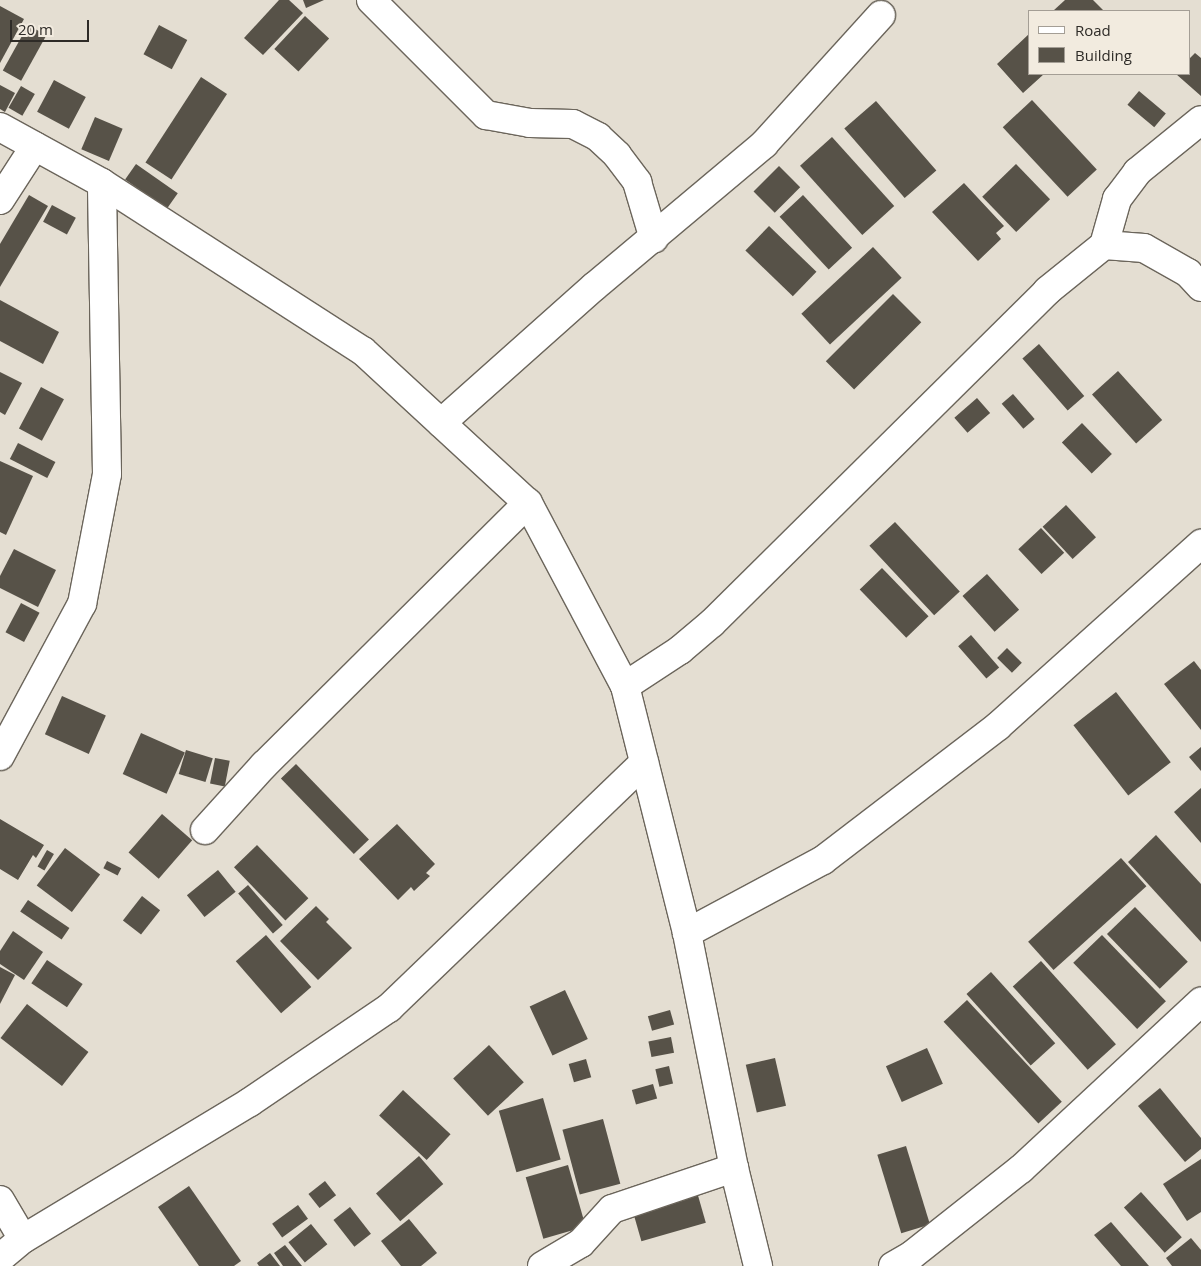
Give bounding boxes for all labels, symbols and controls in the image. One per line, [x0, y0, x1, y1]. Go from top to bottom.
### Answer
scale bar [12, 10, 91, 42]
legend [1028, 10, 1191, 75]
text: 20 m [18, 19, 53, 39]
text: Road [1075, 20, 1111, 40]
text: Building [1075, 45, 1132, 65]

